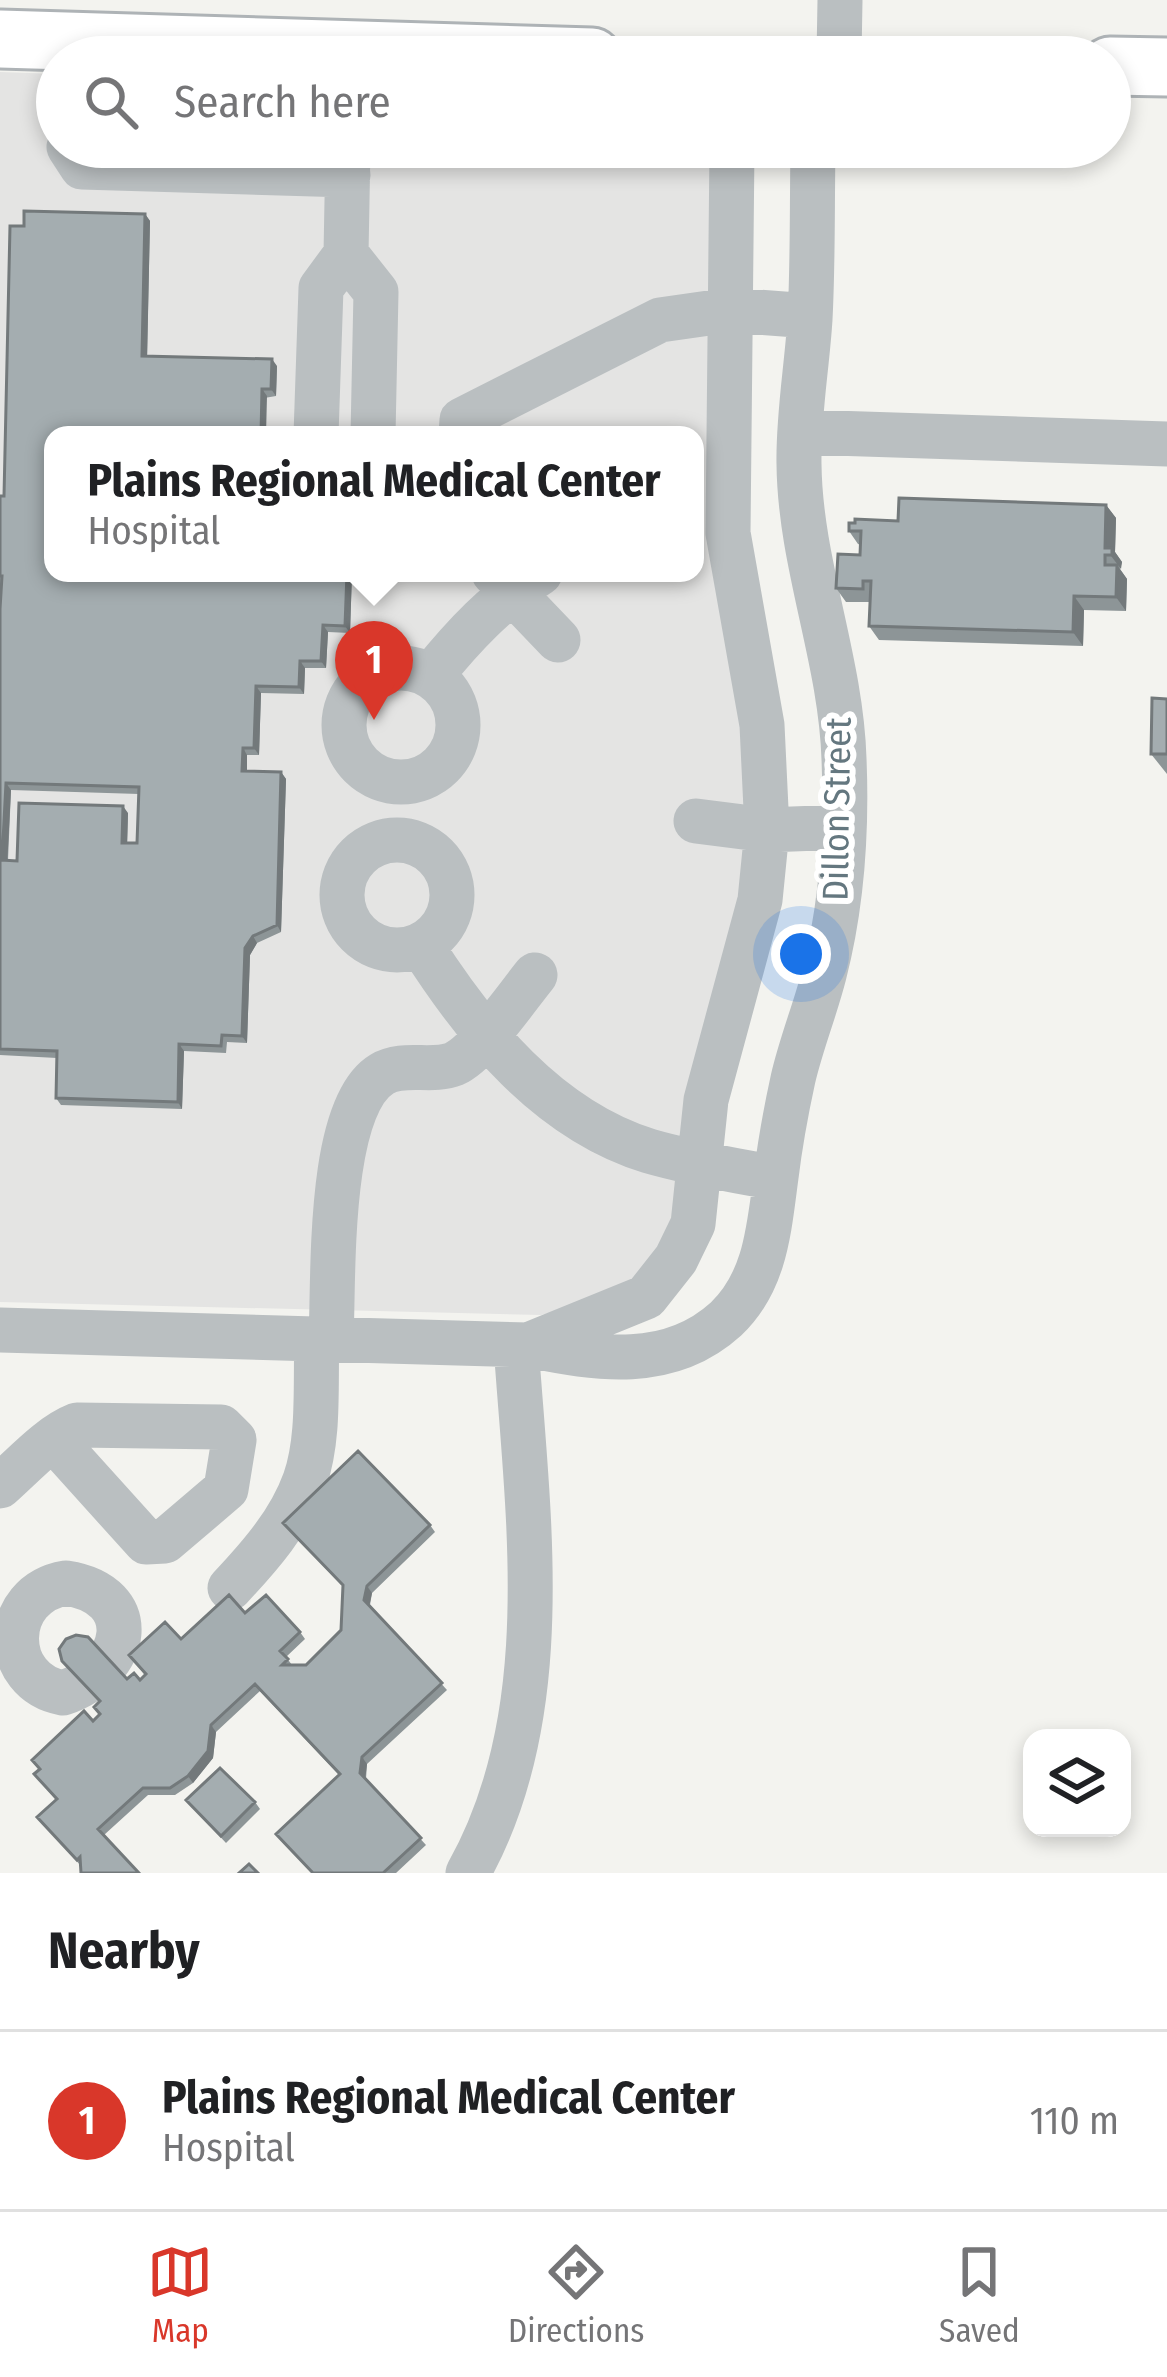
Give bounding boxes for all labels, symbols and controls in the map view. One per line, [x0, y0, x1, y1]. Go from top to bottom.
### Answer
search box [36, 36, 1131, 168]
icon: search [78, 69, 144, 135]
text: Search here [174, 75, 391, 129]
popup [44, 426, 704, 582]
text: Plains Regional Medical Center [88, 454, 660, 508]
text: Hospital [88, 508, 220, 554]
pin: 1 [335, 621, 413, 720]
street label: Dillon Street [813, 717, 861, 901]
your location [771, 924, 831, 984]
map controls [1023, 1729, 1131, 1837]
button: layers [1023, 1729, 1131, 1837]
text: Nearby [48, 1920, 200, 1982]
text: Plains Regional Medical Center [162, 2071, 735, 2125]
text: 1 [79, 2098, 95, 2144]
text: 110 m [1030, 2098, 1119, 2144]
text: Hospital [162, 2125, 295, 2171]
tab: Map [147, 2239, 213, 2351]
tab: Directions [508, 2239, 644, 2351]
tab: Saved [939, 2239, 1020, 2351]

